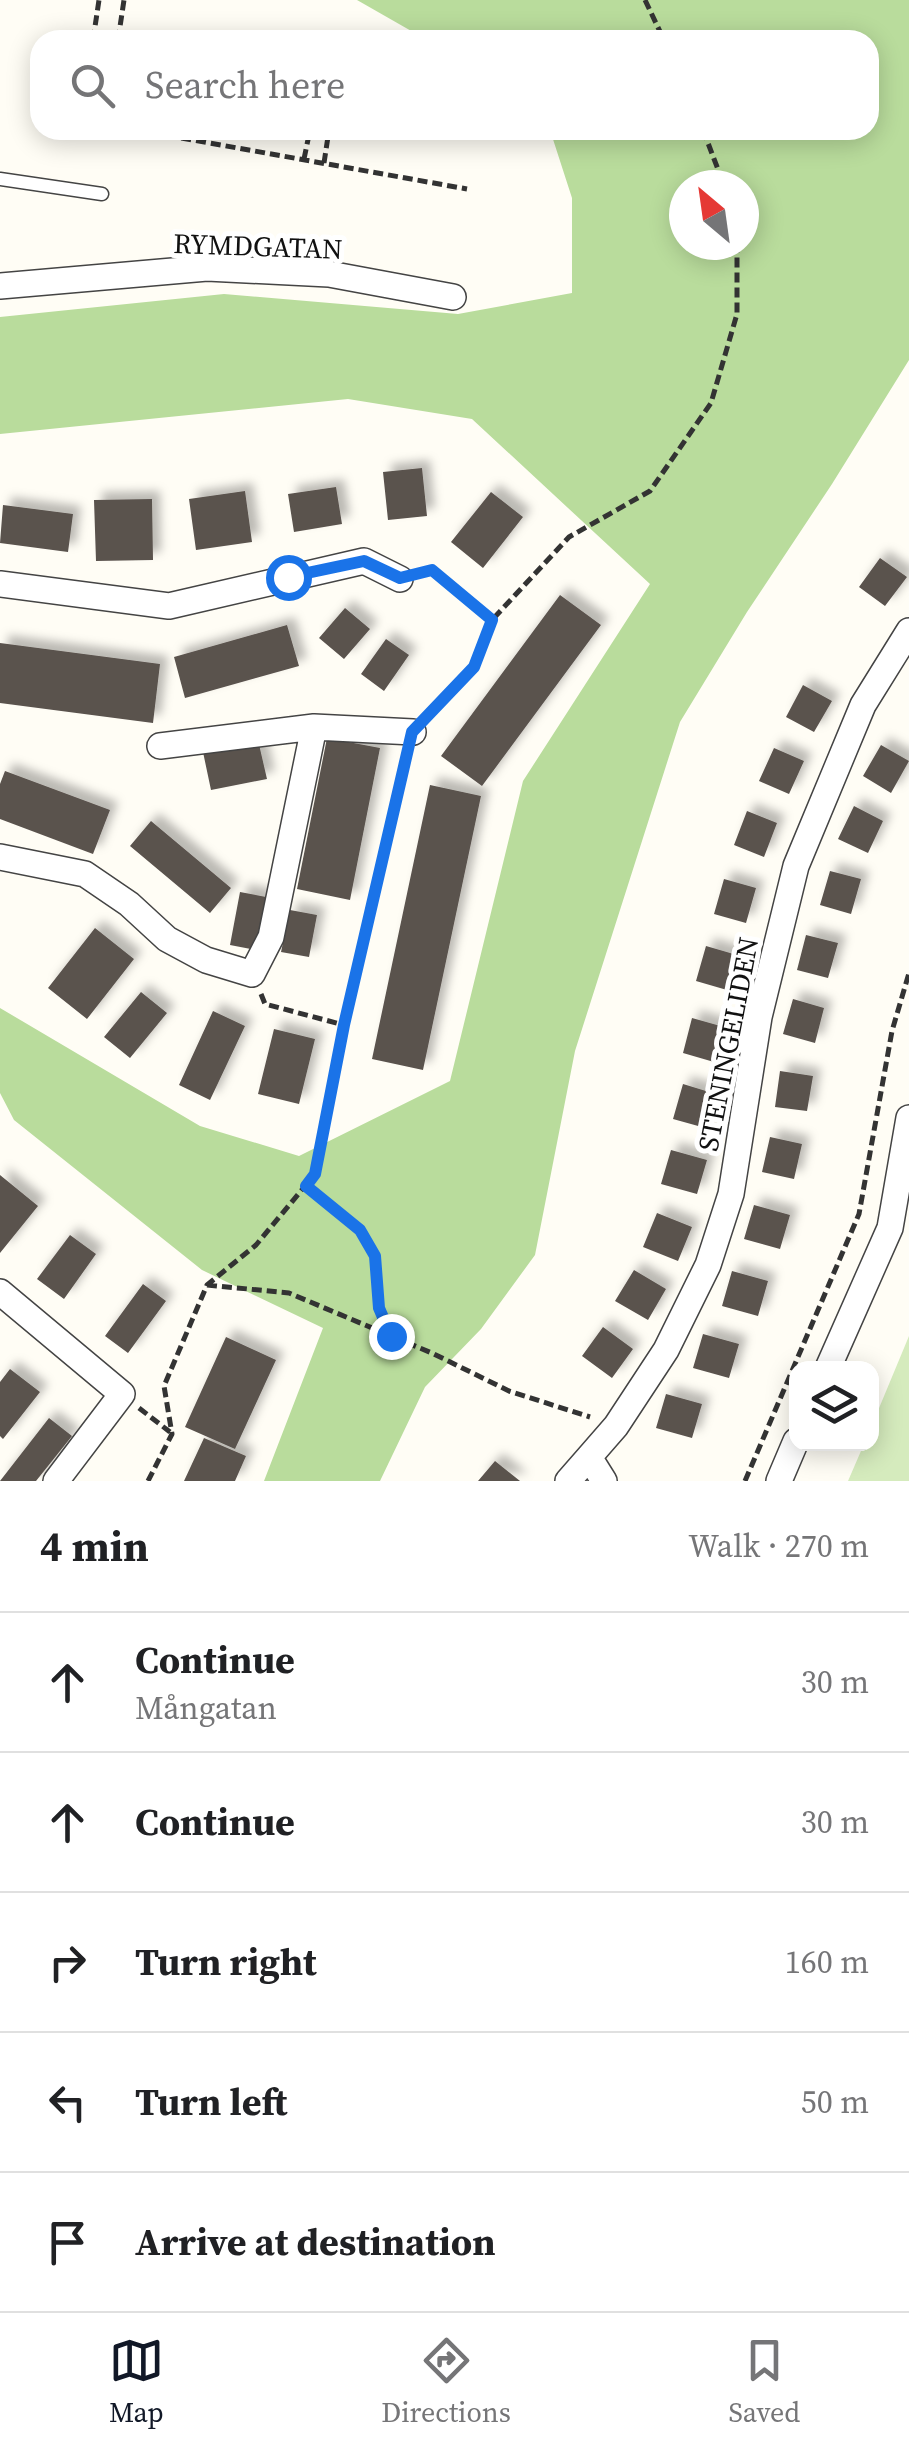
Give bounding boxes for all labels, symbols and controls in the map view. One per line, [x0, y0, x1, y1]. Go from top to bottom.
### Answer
search box [30, 30, 879, 140]
icon: search [65, 58, 120, 113]
text: Search here [145, 59, 345, 111]
north arrow [669, 170, 759, 260]
street label: RYMDGATAN [173, 224, 343, 268]
route start [266, 555, 312, 601]
street label: STENINGELIDEN [689, 934, 767, 1154]
route end [369, 1314, 415, 1360]
map controls [789, 1361, 879, 1451]
button: layers [789, 1361, 879, 1451]
text: 4 min [40, 1517, 149, 1575]
text: Walk · 270 m [688, 1524, 869, 1568]
text: Continue [135, 1634, 295, 1686]
icon: ahead [40, 1655, 95, 1710]
text: 30 m [801, 1660, 869, 1704]
text: Mångatan [135, 1686, 277, 1730]
icon: ahead [40, 1795, 95, 1850]
text: Continue [135, 1796, 295, 1848]
text: 30 m [801, 1800, 869, 1844]
icon: right [40, 1935, 95, 1990]
text: Turn right [135, 1936, 317, 1988]
text: 160 m [785, 1940, 869, 1984]
icon: left [40, 2075, 95, 2130]
text: Turn left [135, 2076, 287, 2128]
text: 50 m [801, 2080, 869, 2124]
icon: arrive [40, 2215, 95, 2270]
text: Arrive at destination [135, 2216, 496, 2268]
tab: Map [109, 2333, 164, 2431]
tab: Directions [381, 2333, 511, 2431]
tab: Saved [728, 2333, 800, 2431]

